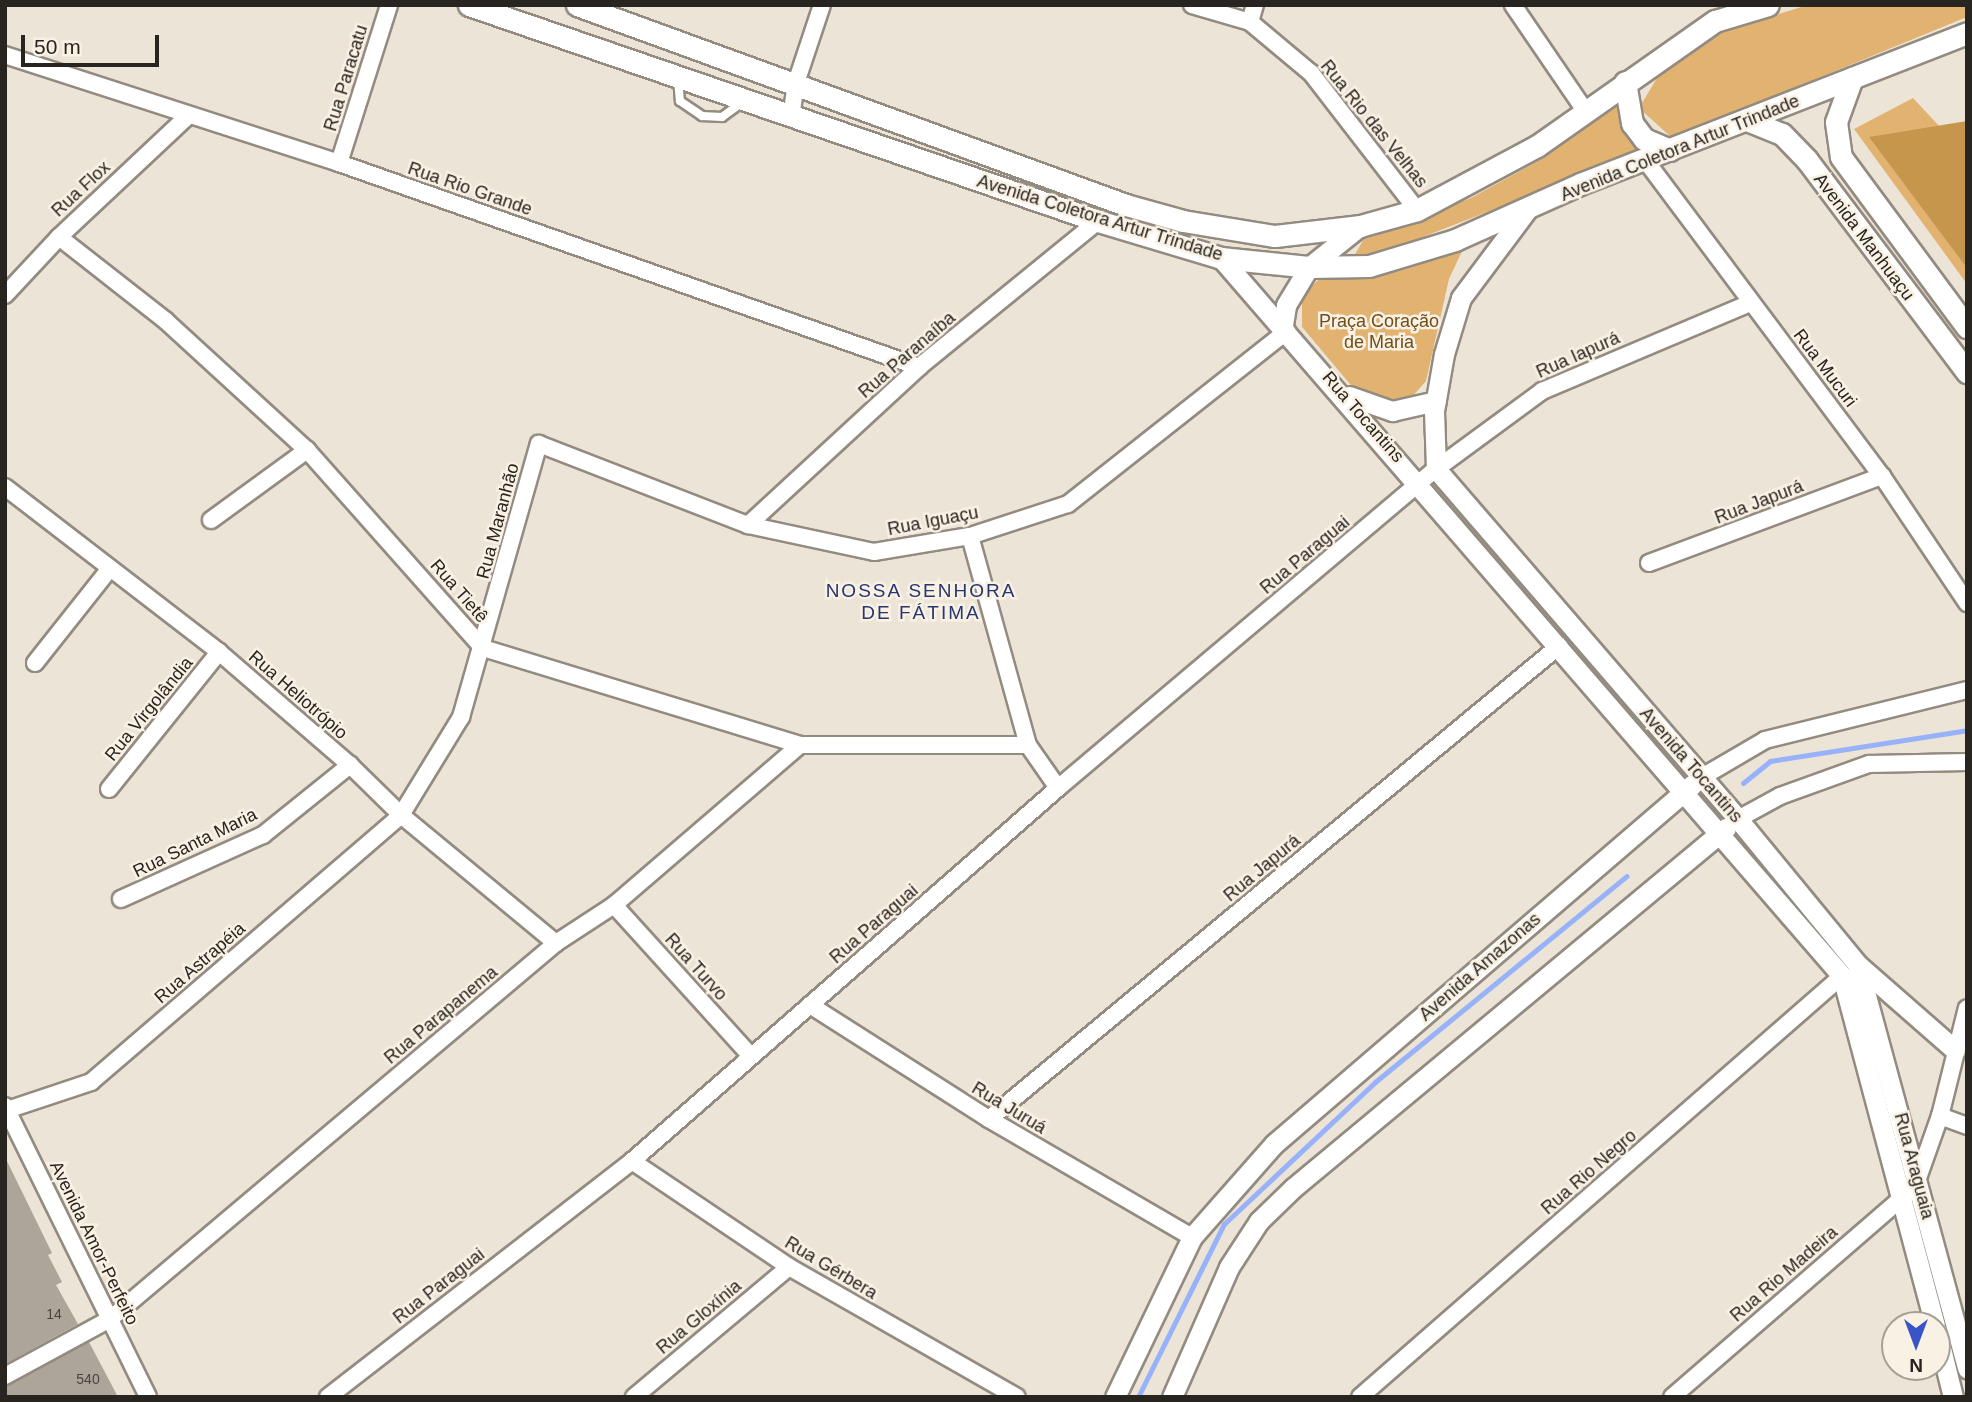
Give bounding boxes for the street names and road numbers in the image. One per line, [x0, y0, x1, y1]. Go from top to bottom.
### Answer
street label: Rua Paracatu [320, 22, 372, 134]
street label: Rua Rio das Velhas [1316, 56, 1432, 192]
street label: Avenida Coletora Artur Trindade [1557, 90, 1803, 206]
street label: Rua Flox [47, 157, 115, 221]
street label: Rua Rio Grande [405, 158, 535, 220]
street label: Avenida Manhuaçu [1809, 169, 1919, 305]
street label: Avenida Coletora Artur Trindade [974, 170, 1226, 266]
street label: Rua Paranaíba [854, 307, 960, 403]
street label: Rua Mucuri [1789, 325, 1861, 411]
street label: Rua Iapurá [1533, 327, 1623, 383]
street label: Rua Tocantins [1317, 367, 1409, 467]
street label: Rua Maranhão [472, 461, 524, 581]
street label: Rua Japurá [1712, 475, 1806, 529]
street label: Rua Iguaçu [886, 502, 980, 540]
street label: Rua Paraguai [1256, 511, 1354, 599]
street label: Rua Tietê [425, 555, 493, 627]
street label: Rua Heliotrópio [244, 646, 352, 744]
street label: Rua Virgolândia [100, 653, 198, 765]
street label: Avenida Tocantins [1635, 703, 1747, 827]
street label: Rua Santa Maria [130, 804, 260, 882]
street label: Rua Japurá [1219, 830, 1305, 906]
street label: Rua Paraguai [825, 880, 923, 968]
street label: Avenida Amazonas [1415, 908, 1545, 1026]
street label: Rua Astrapéia [150, 917, 250, 1009]
street label: Rua Turvo [660, 929, 732, 1005]
street label: Rua Parapanema [380, 961, 502, 1069]
street label: Rua Juruá [968, 1077, 1050, 1139]
street label: Rua Araguaia [1889, 1110, 1939, 1222]
street label: Rua Rio Negro [1537, 1125, 1641, 1219]
street label: Avenida Amor-Perfeito [45, 1157, 143, 1329]
street label: Rua Rio Madeira [1726, 1222, 1842, 1326]
street label: Rua Gérbera [781, 1232, 881, 1304]
street label: Rua Paraguai [389, 1244, 489, 1328]
street label: Rua Gloxínia [652, 1275, 746, 1359]

